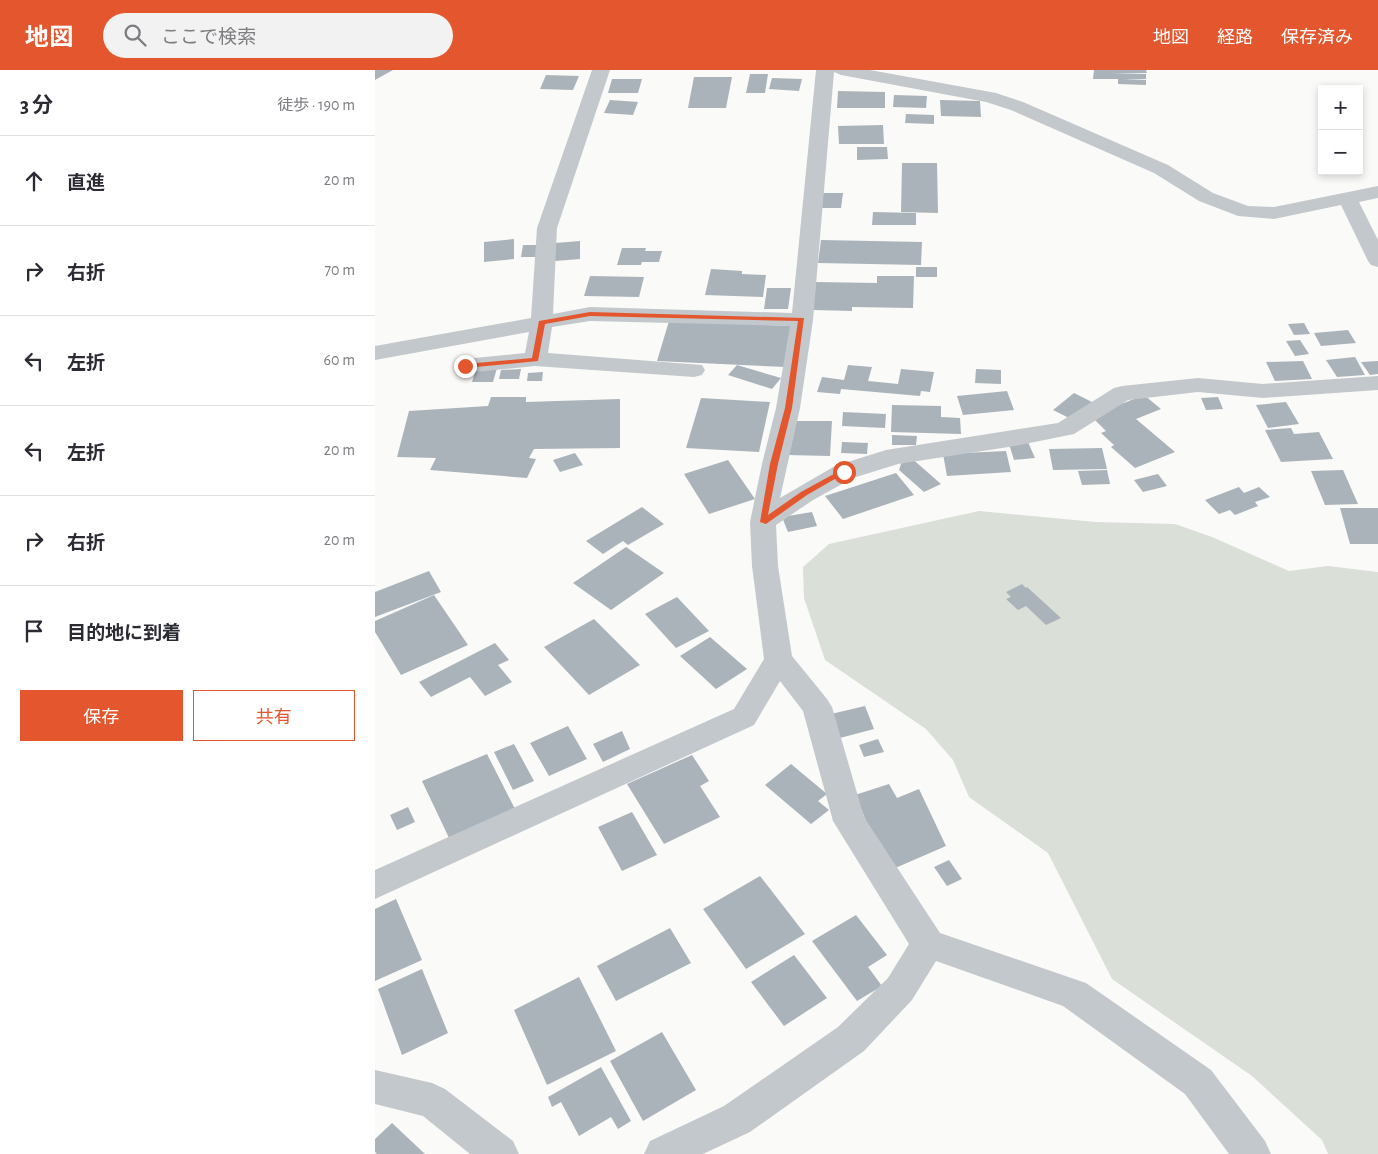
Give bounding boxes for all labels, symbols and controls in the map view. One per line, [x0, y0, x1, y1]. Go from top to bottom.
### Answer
search box [103, 13, 453, 58]
icon: search [121, 21, 149, 49]
text: 地図 [25, 26, 73, 50]
text: ここで検索 [161, 28, 256, 47]
text: 地図 [1153, 29, 1189, 47]
text: 経路 [1217, 29, 1253, 47]
text: 保存済み [1281, 29, 1353, 47]
map controls [1318, 85, 1363, 175]
button: + [1318, 85, 1363, 130]
text: 3 分 [20, 95, 53, 116]
text: 徒歩 · 190 m [277, 97, 355, 113]
button: − [1318, 130, 1363, 175]
icon: ahead [20, 167, 48, 195]
text: 20 m [324, 172, 355, 188]
text: 直進 [67, 174, 105, 193]
icon: right [20, 257, 48, 285]
text: 70 m [324, 262, 355, 278]
text: 右折 [67, 264, 105, 283]
icon: left [20, 347, 48, 375]
text: 60 m [324, 352, 355, 368]
text: 左折 [67, 354, 105, 373]
route end [454, 355, 477, 378]
icon: left [20, 437, 48, 465]
text: 20 m [324, 442, 355, 458]
text: 左折 [67, 444, 105, 463]
route start [833, 461, 856, 484]
icon: right [20, 527, 48, 555]
text: 20 m [324, 532, 355, 548]
text: 右折 [67, 534, 105, 553]
icon: arrive [20, 617, 48, 645]
text: 目的地に到着 [67, 624, 181, 643]
button: 保存 [20, 690, 183, 741]
button: 共有 [193, 690, 355, 741]

